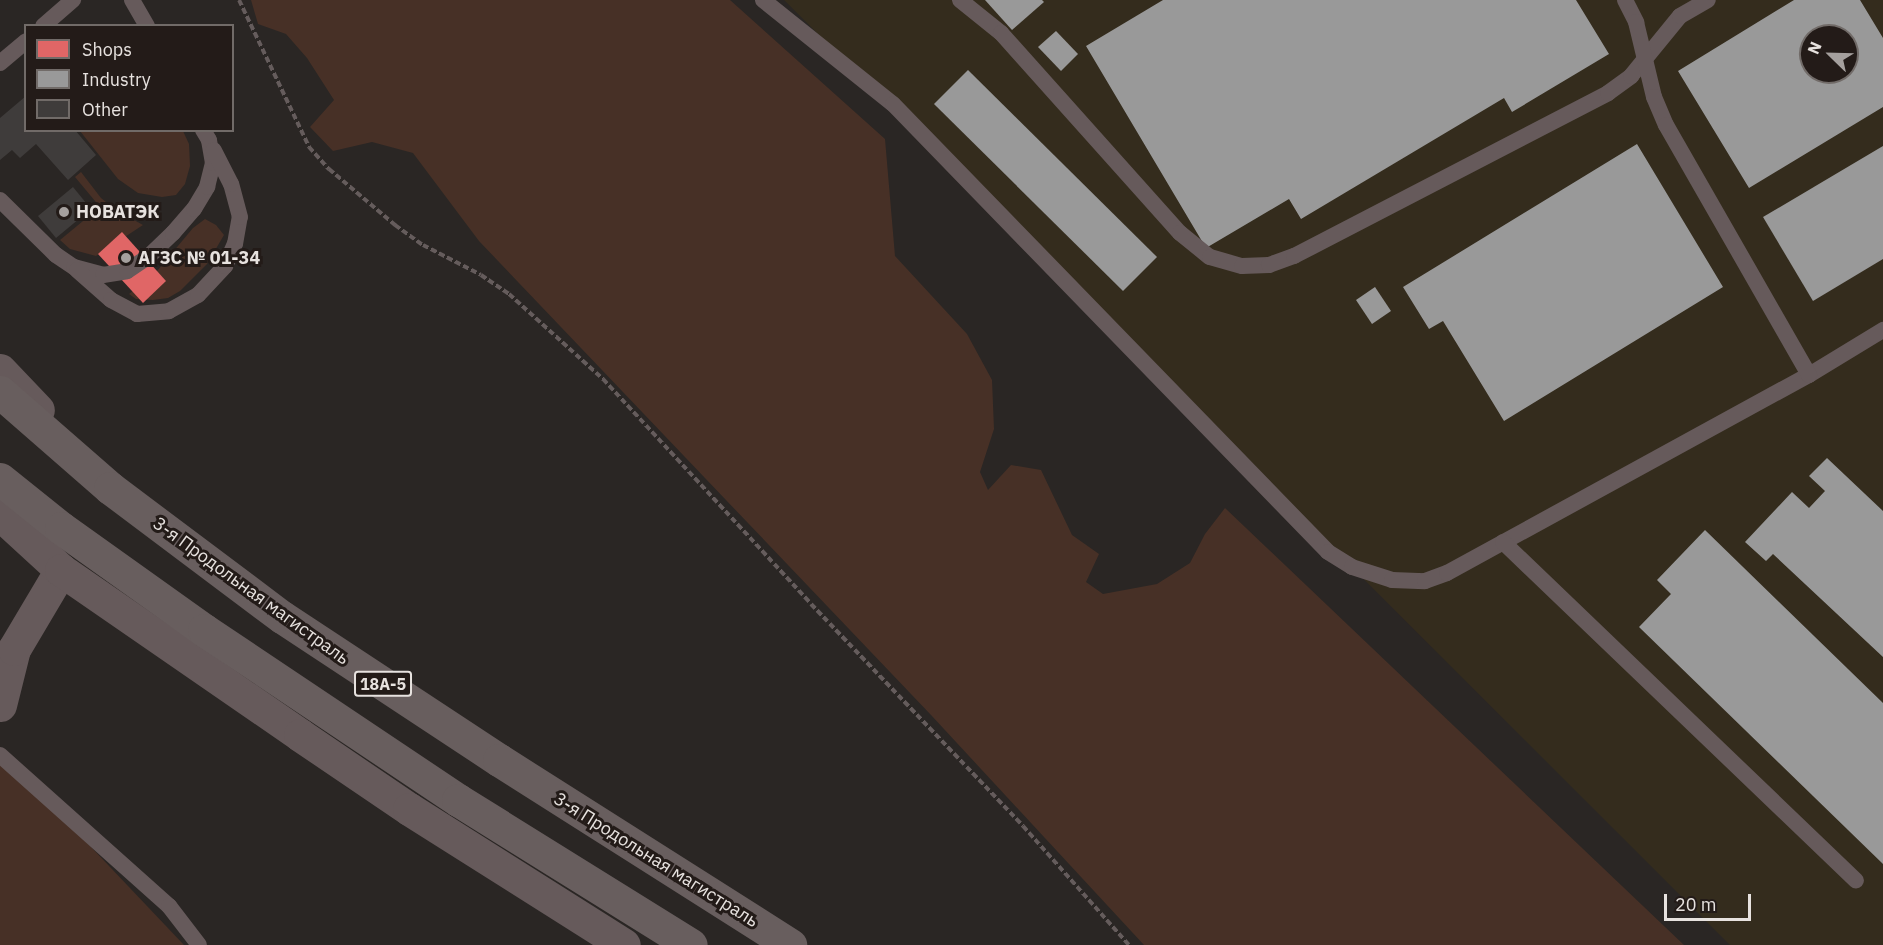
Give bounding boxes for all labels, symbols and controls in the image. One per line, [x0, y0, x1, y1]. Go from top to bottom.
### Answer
legend [24, 24, 234, 132]
north arrow [1799, 24, 1859, 84]
text: Shops [82, 38, 132, 61]
text: N [1803, 39, 1826, 57]
text: Industry [82, 68, 151, 91]
text: Other [82, 98, 128, 121]
place label: НОВАТЭК [76, 201, 160, 223]
marker: НОВАТЭК [57, 205, 71, 219]
place label: АГЗС № 01-34 [138, 247, 260, 269]
marker: АГЗС № 01-34 [119, 251, 133, 265]
street label: 3-я Продольная магистраль [149, 513, 353, 669]
road number: 18А-5 [353, 671, 413, 697]
street label: 3-я Продольная магистраль [550, 788, 762, 932]
scale bar [1667, 882, 1754, 920]
text: 20 m [1675, 893, 1717, 916]

